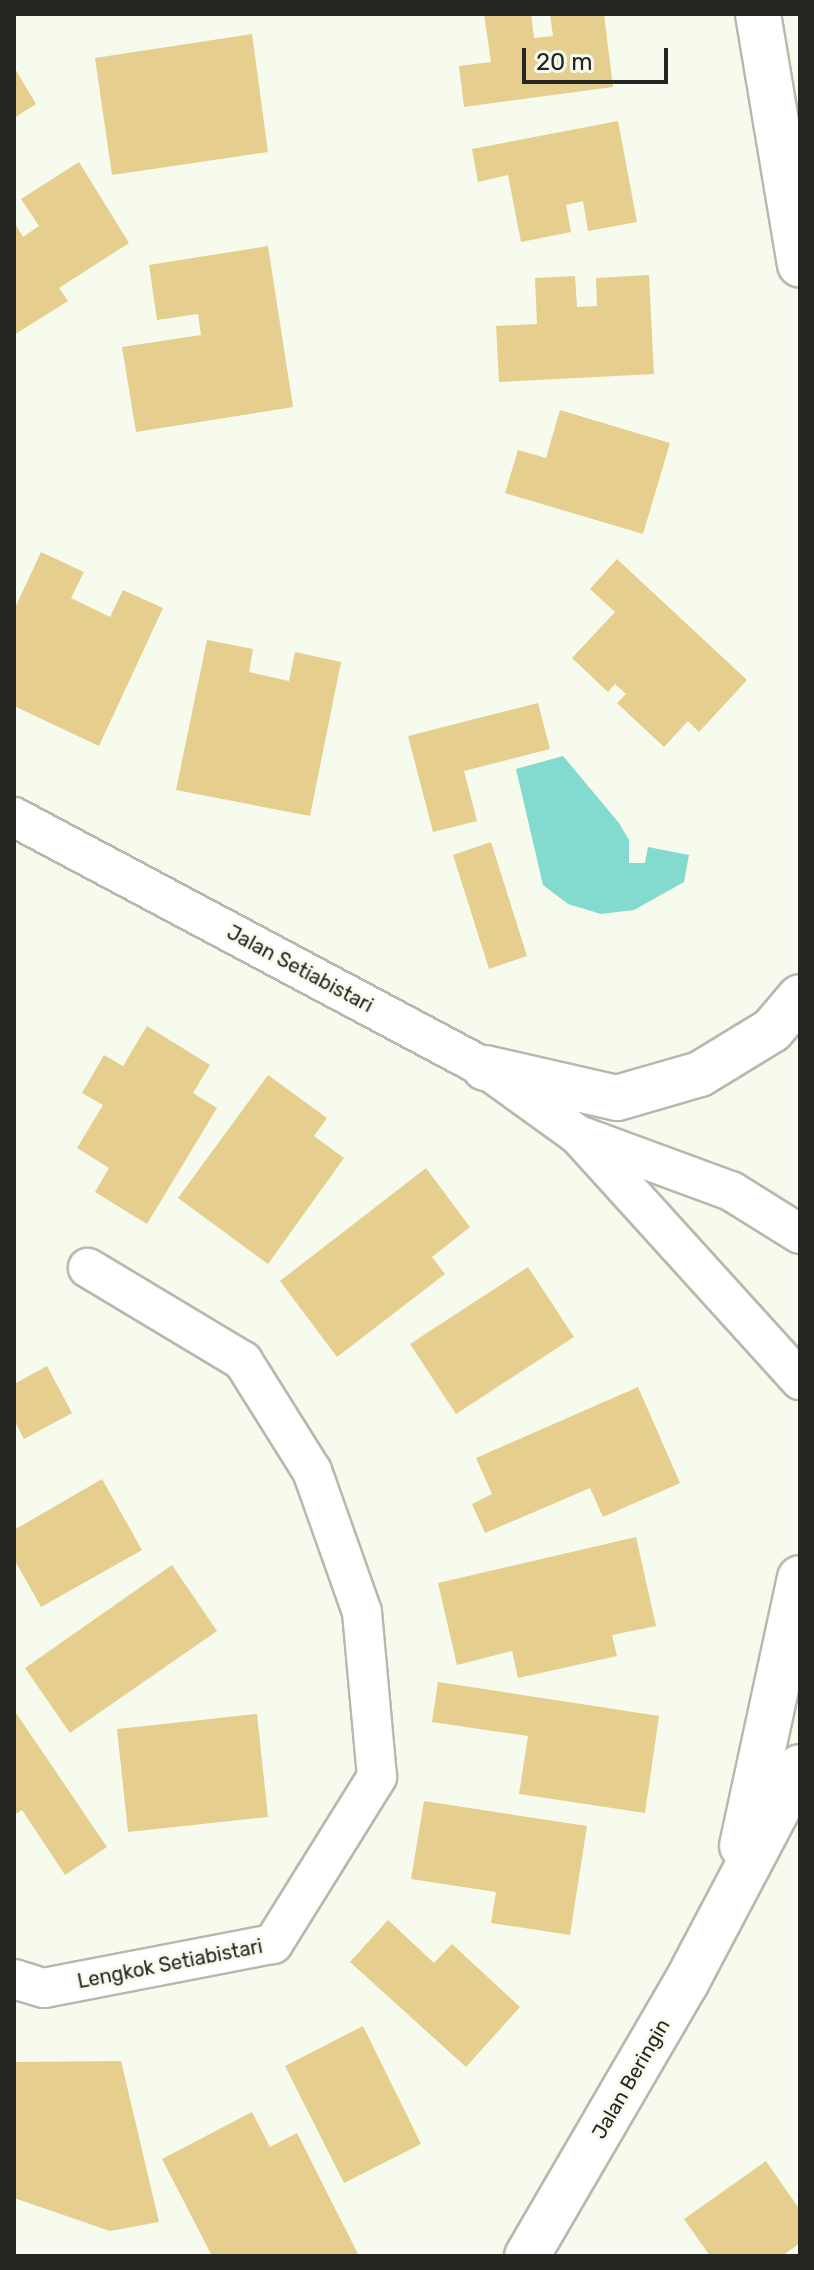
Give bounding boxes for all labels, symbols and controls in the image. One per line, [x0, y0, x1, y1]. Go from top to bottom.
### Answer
scale bar [526, 32, 672, 82]
text: 20 m [536, 48, 593, 76]
street label: Jalan Setiabistari [223, 920, 377, 1018]
street label: Lengkok Setiabistari [75, 1934, 265, 1994]
street label: Jalan Beringin [587, 2015, 675, 2143]

